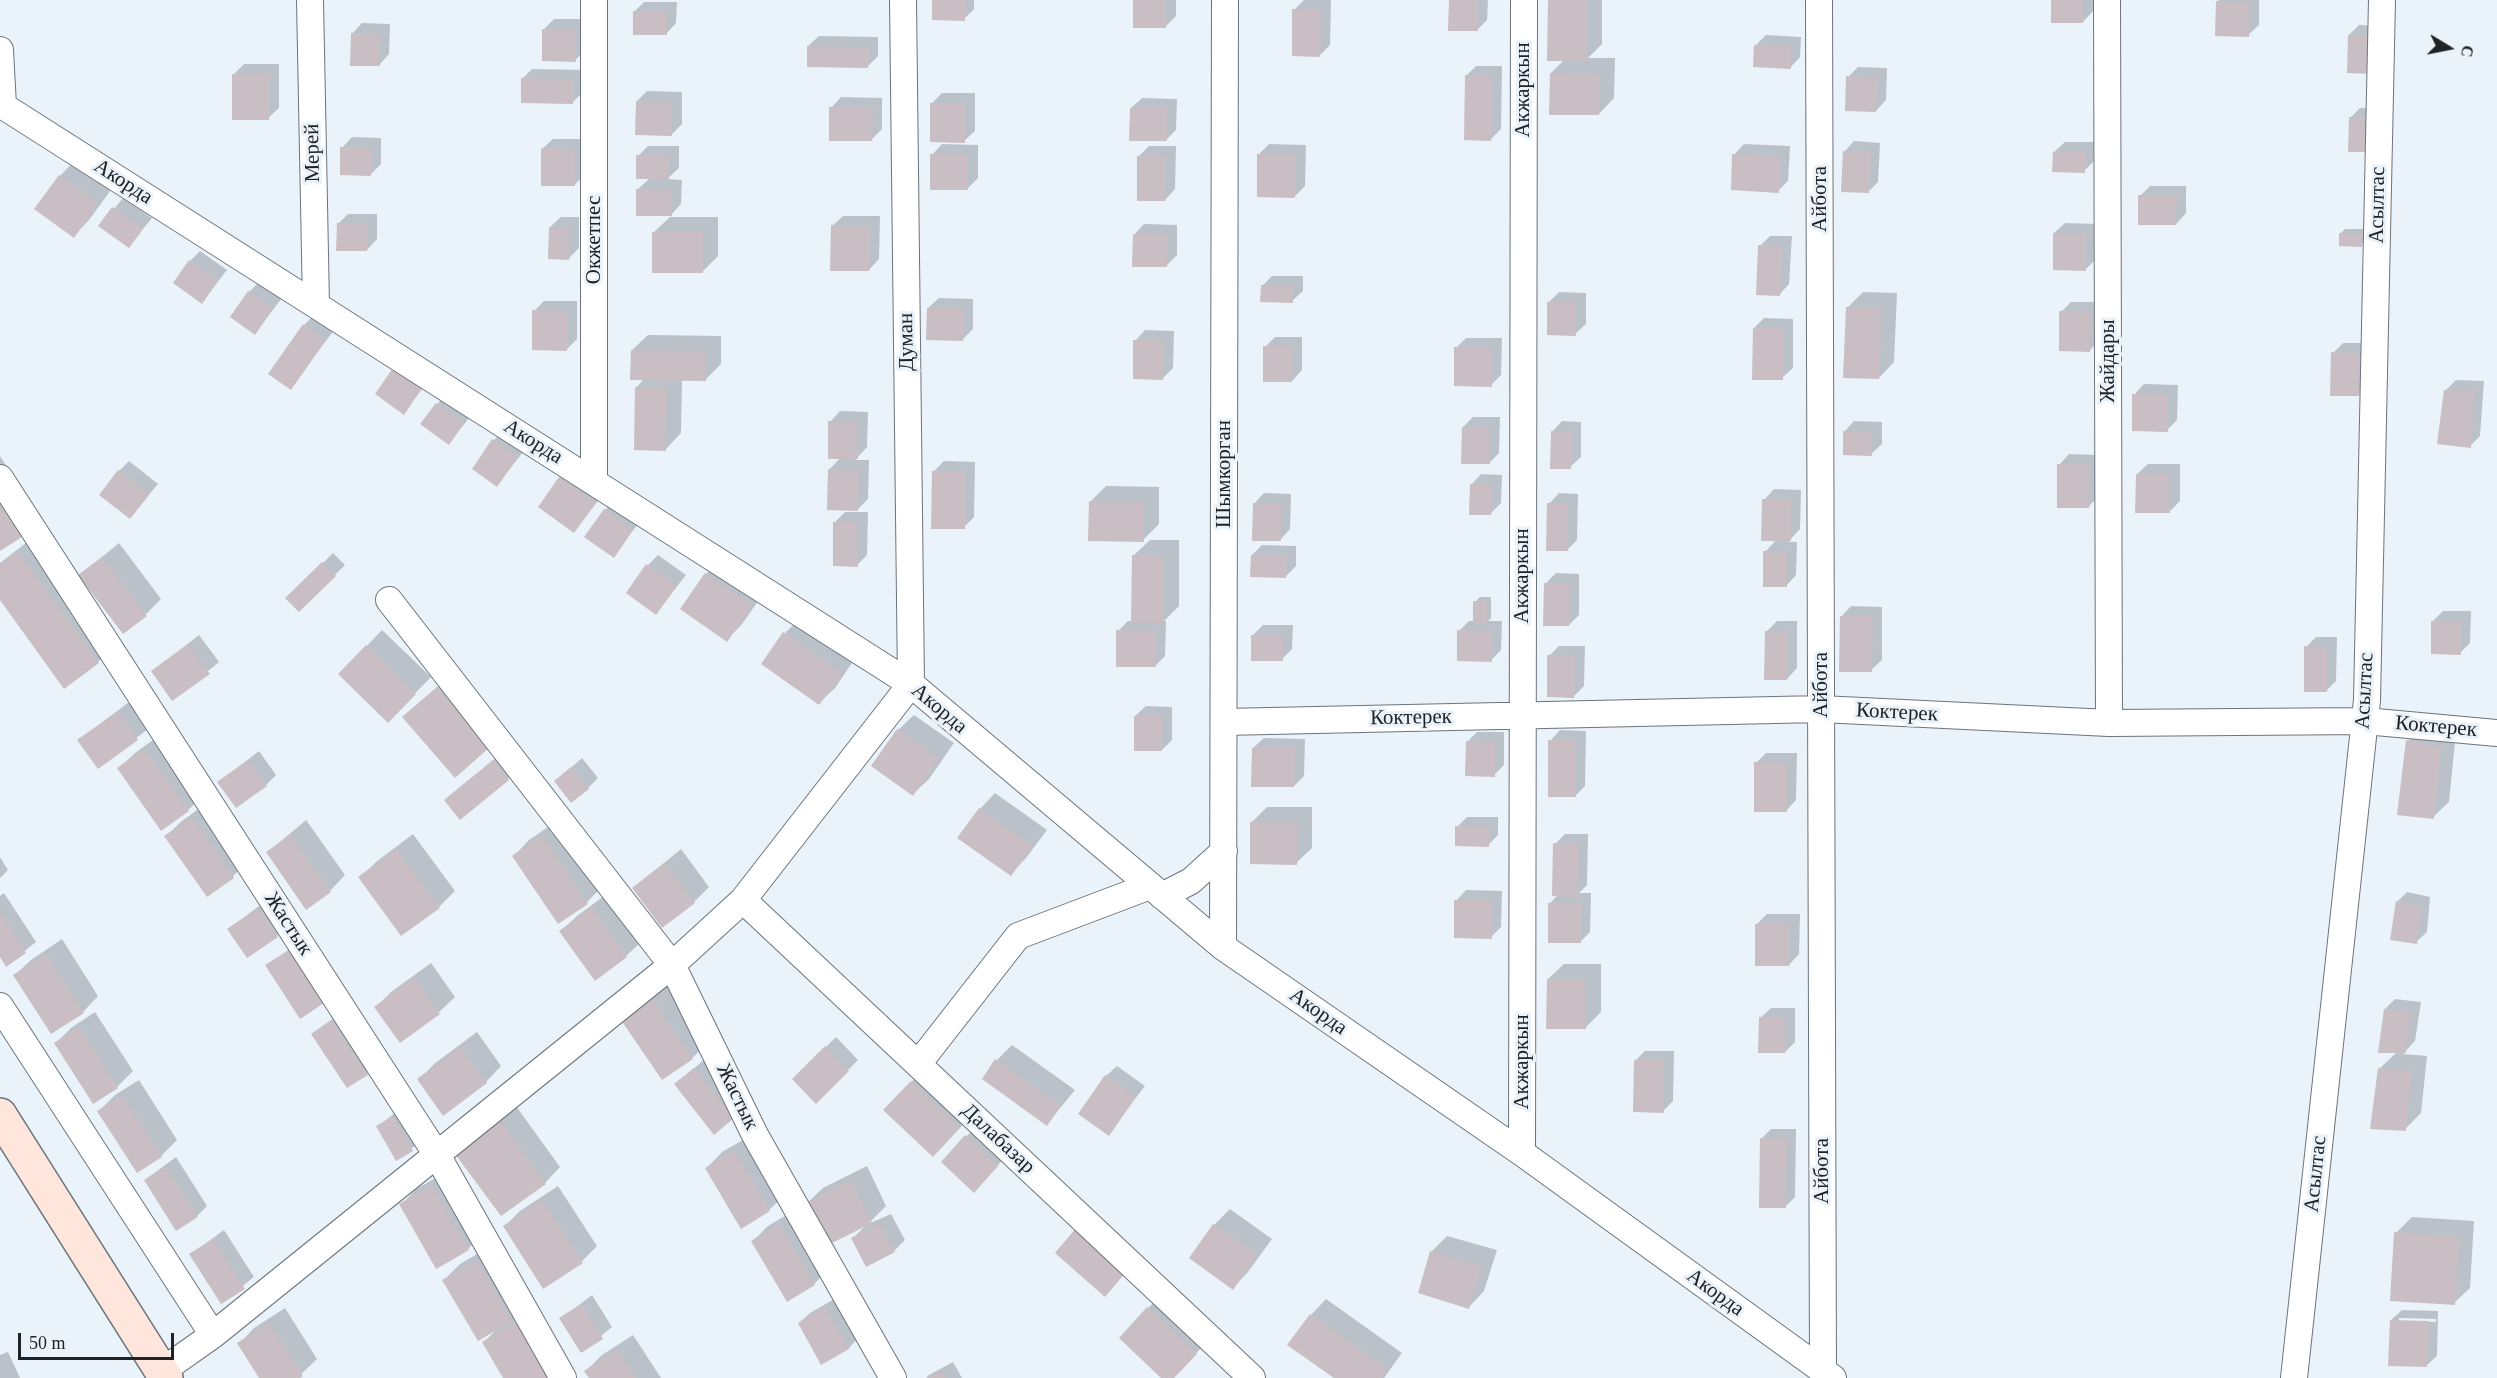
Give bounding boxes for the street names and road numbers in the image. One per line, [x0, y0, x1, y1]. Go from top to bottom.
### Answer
street label: Акжаркын [1510, 42, 1536, 138]
street label: Мерей [300, 123, 326, 183]
street label: Акорда [89, 154, 157, 210]
street label: Айбота [1807, 166, 1833, 232]
street label: Асылтас [2365, 166, 2391, 244]
street label: Окжетпес [581, 196, 607, 284]
street label: Думан [894, 313, 920, 371]
street label: Жайдары [2095, 319, 2121, 403]
street label: Акорда [499, 414, 567, 470]
street label: Шымкорган [1211, 420, 1237, 528]
street label: Акжаркын [1509, 528, 1535, 624]
street label: Айбота [1808, 652, 1834, 718]
street label: Асылтас [2350, 652, 2380, 730]
street label: Акорда [906, 678, 972, 740]
street label: Коктерек [1855, 698, 1939, 728]
street label: Коктерек [1370, 705, 1452, 731]
street label: Коктерек [2394, 711, 2478, 743]
street label: Жастык [258, 888, 318, 960]
street label: Акорда [1284, 983, 1352, 1041]
street label: Акжаркын [1509, 1014, 1535, 1110]
street label: Жастык [710, 1060, 764, 1134]
street label: Далабазар [956, 1098, 1040, 1180]
street label: Асылтас [2299, 1135, 2333, 1213]
street label: Айбота [1809, 1138, 1835, 1204]
street label: Акорда [1681, 1264, 1749, 1322]

